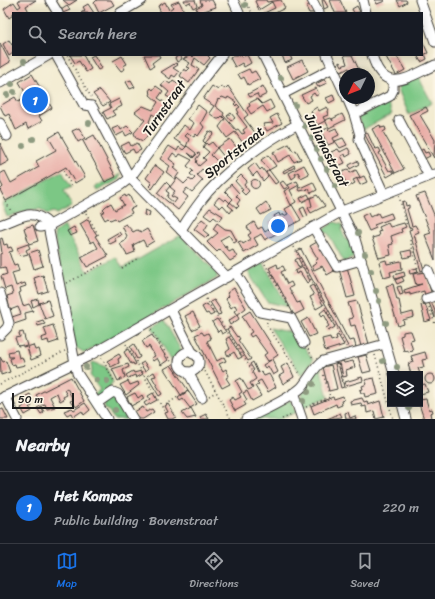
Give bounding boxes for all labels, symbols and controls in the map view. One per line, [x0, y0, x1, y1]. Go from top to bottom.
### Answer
search box [12, 12, 423, 56]
text: Search here [58, 21, 137, 47]
icon: search [26, 23, 48, 45]
north arrow [339, 68, 375, 104]
street label: Turnstraat [136, 74, 194, 142]
pin: 1 [22, 85, 48, 115]
street label: Julianastraat [297, 108, 357, 193]
street label: Sportstraat [198, 120, 271, 185]
your location [268, 216, 288, 236]
map controls [387, 371, 423, 407]
button: layers [387, 371, 423, 407]
text: 50 m [18, 390, 43, 409]
scale bar [12, 391, 74, 410]
text: Nearby [16, 430, 70, 460]
text: Het Kompas [54, 483, 133, 509]
text: 1 [26, 496, 32, 519]
text: 220 m [382, 496, 419, 519]
text: Public building · Bovenstraat [54, 509, 218, 532]
tab: Map [56, 550, 78, 593]
tab: Directions [189, 550, 239, 593]
tab: Saved [350, 550, 379, 593]

